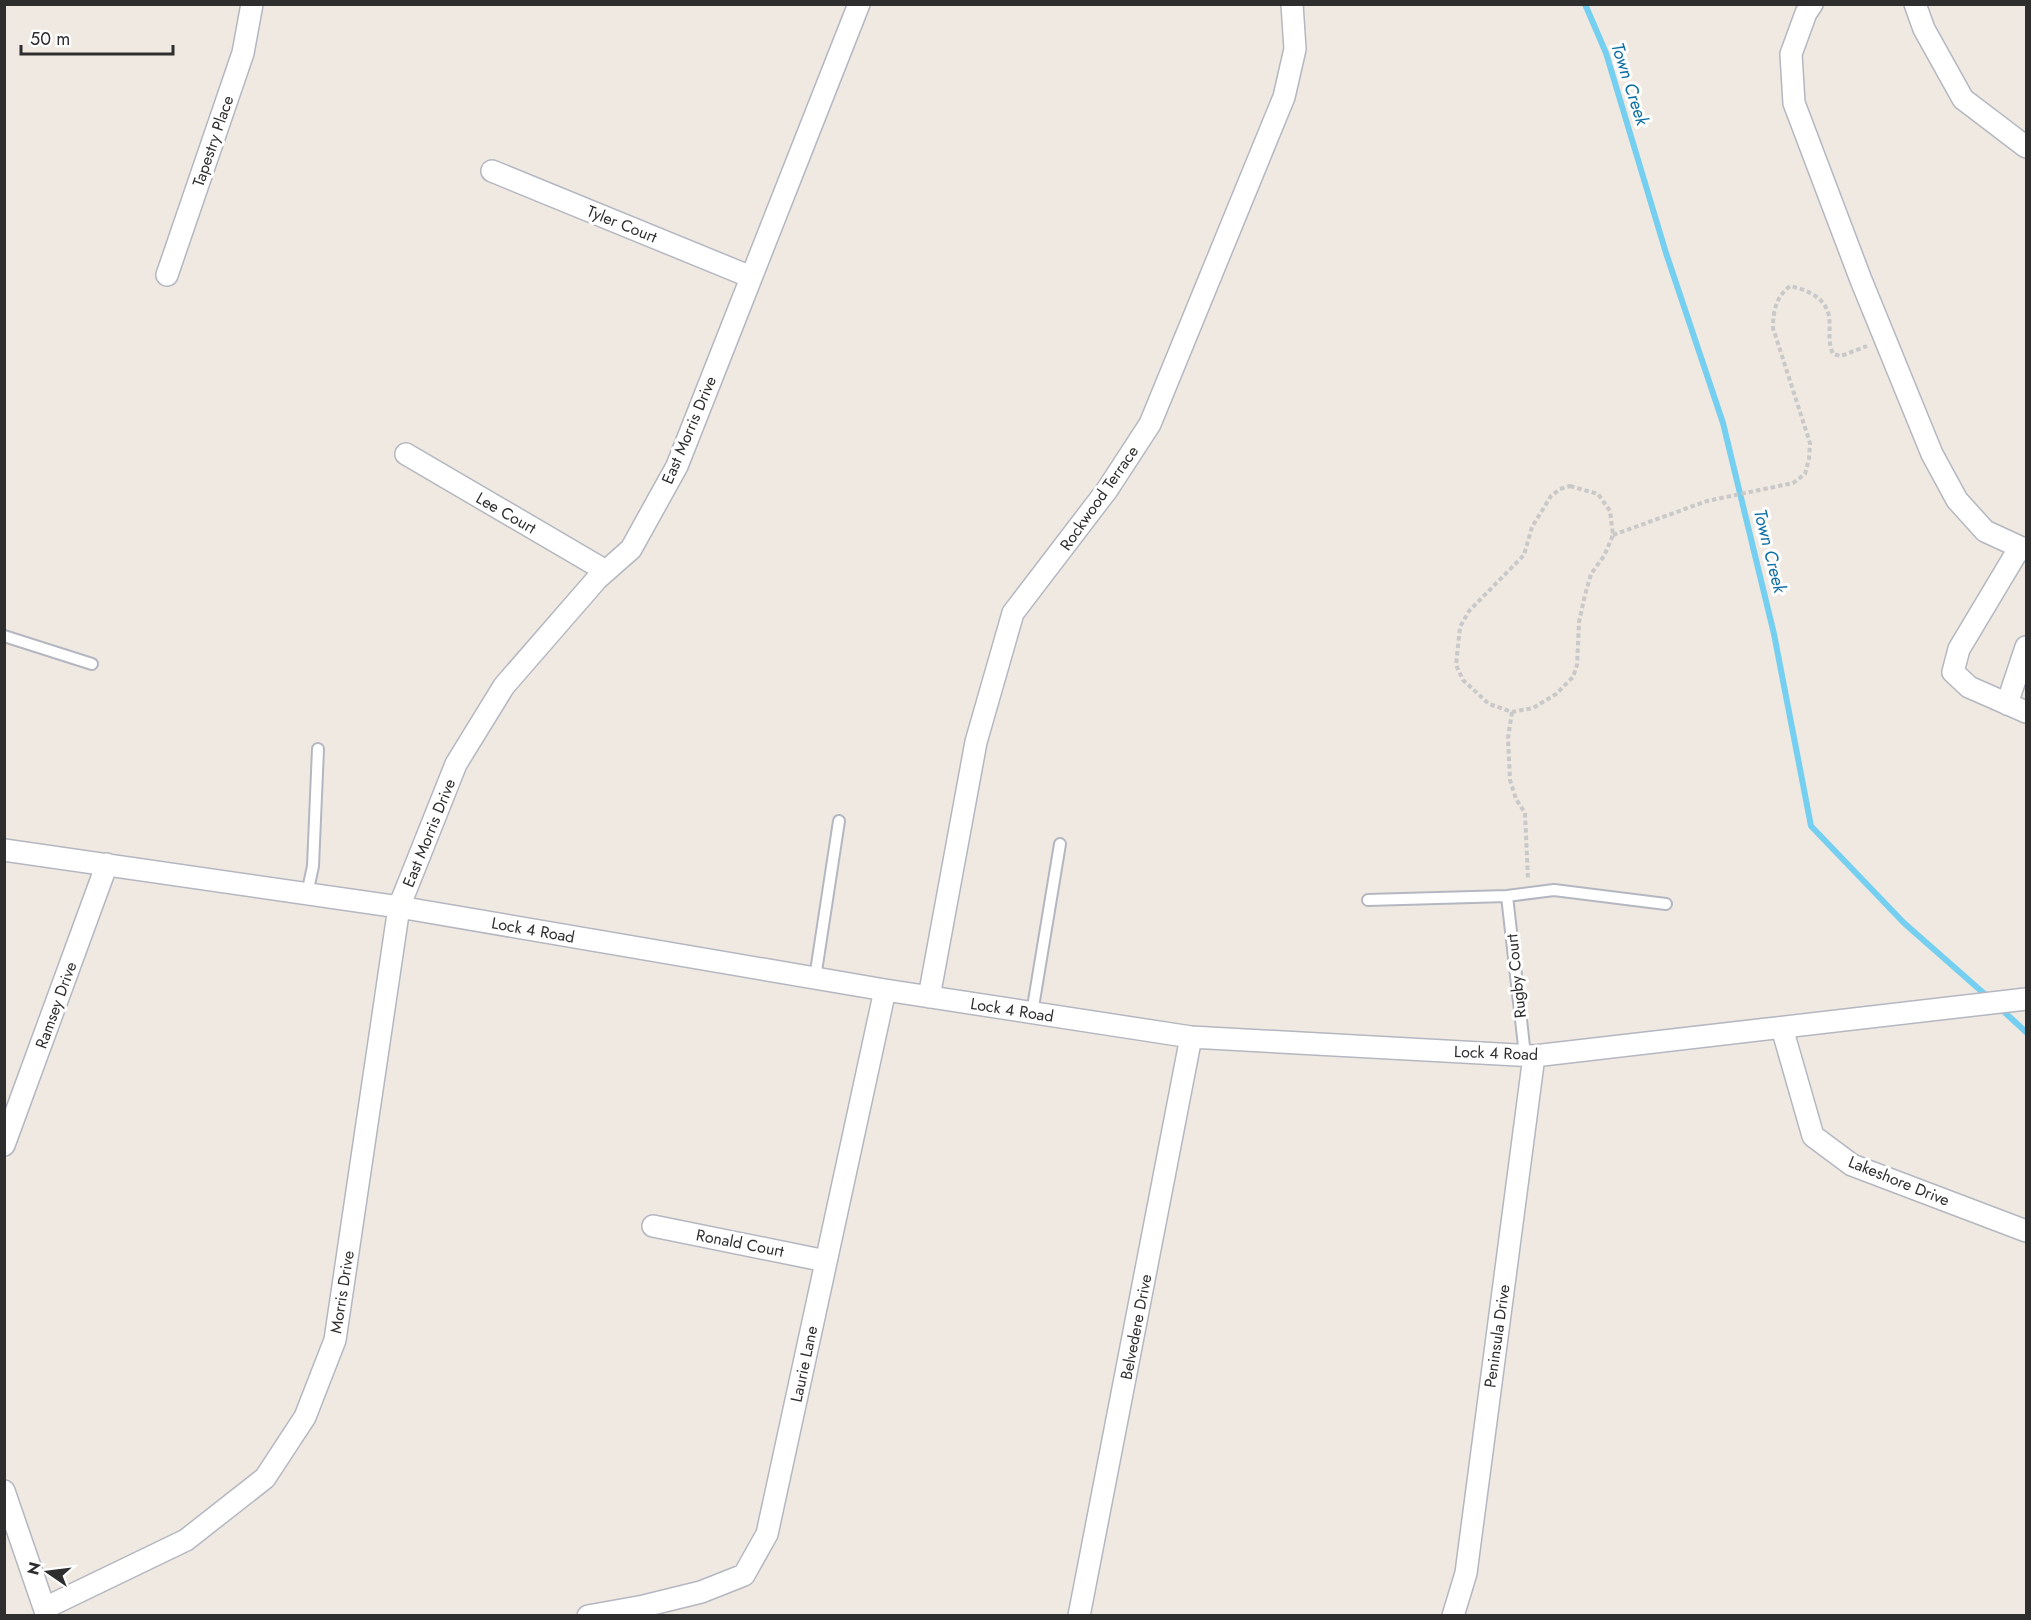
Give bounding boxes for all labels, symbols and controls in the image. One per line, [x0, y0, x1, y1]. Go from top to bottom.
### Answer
scale bar [21, 18, 172, 56]
text: 50 m [30, 26, 70, 52]
water label: Town Creek [1604, 39, 1656, 130]
street label: Tapestry Place [187, 92, 239, 190]
street label: Tyler Court [584, 200, 661, 249]
street label: East Morris Drive [656, 372, 722, 488]
street label: Rockwood Terrace [1054, 441, 1144, 555]
street label: Lee Court [472, 487, 540, 540]
water label: Town Creek [1747, 506, 1793, 597]
street label: East Morris Drive [397, 775, 461, 891]
street label: Lock 4 Road [490, 911, 576, 949]
street label: Rugby Court [1500, 933, 1532, 1019]
street label: Ramsey Drive [30, 958, 82, 1052]
street label: Lock 4 Road [969, 992, 1055, 1028]
street label: Lock 4 Road [1454, 1040, 1538, 1066]
street label: Lakeshore Drive [1845, 1150, 1953, 1212]
street label: Ronald Court [694, 1223, 786, 1263]
street label: Morris Drive [324, 1249, 360, 1335]
street label: Belvedere Drive [1114, 1272, 1158, 1382]
street label: Peninsula Drive [1478, 1283, 1516, 1389]
street label: Laurie Lane [785, 1324, 823, 1404]
north arrow [18, 1542, 78, 1602]
text: N [21, 1560, 47, 1577]

